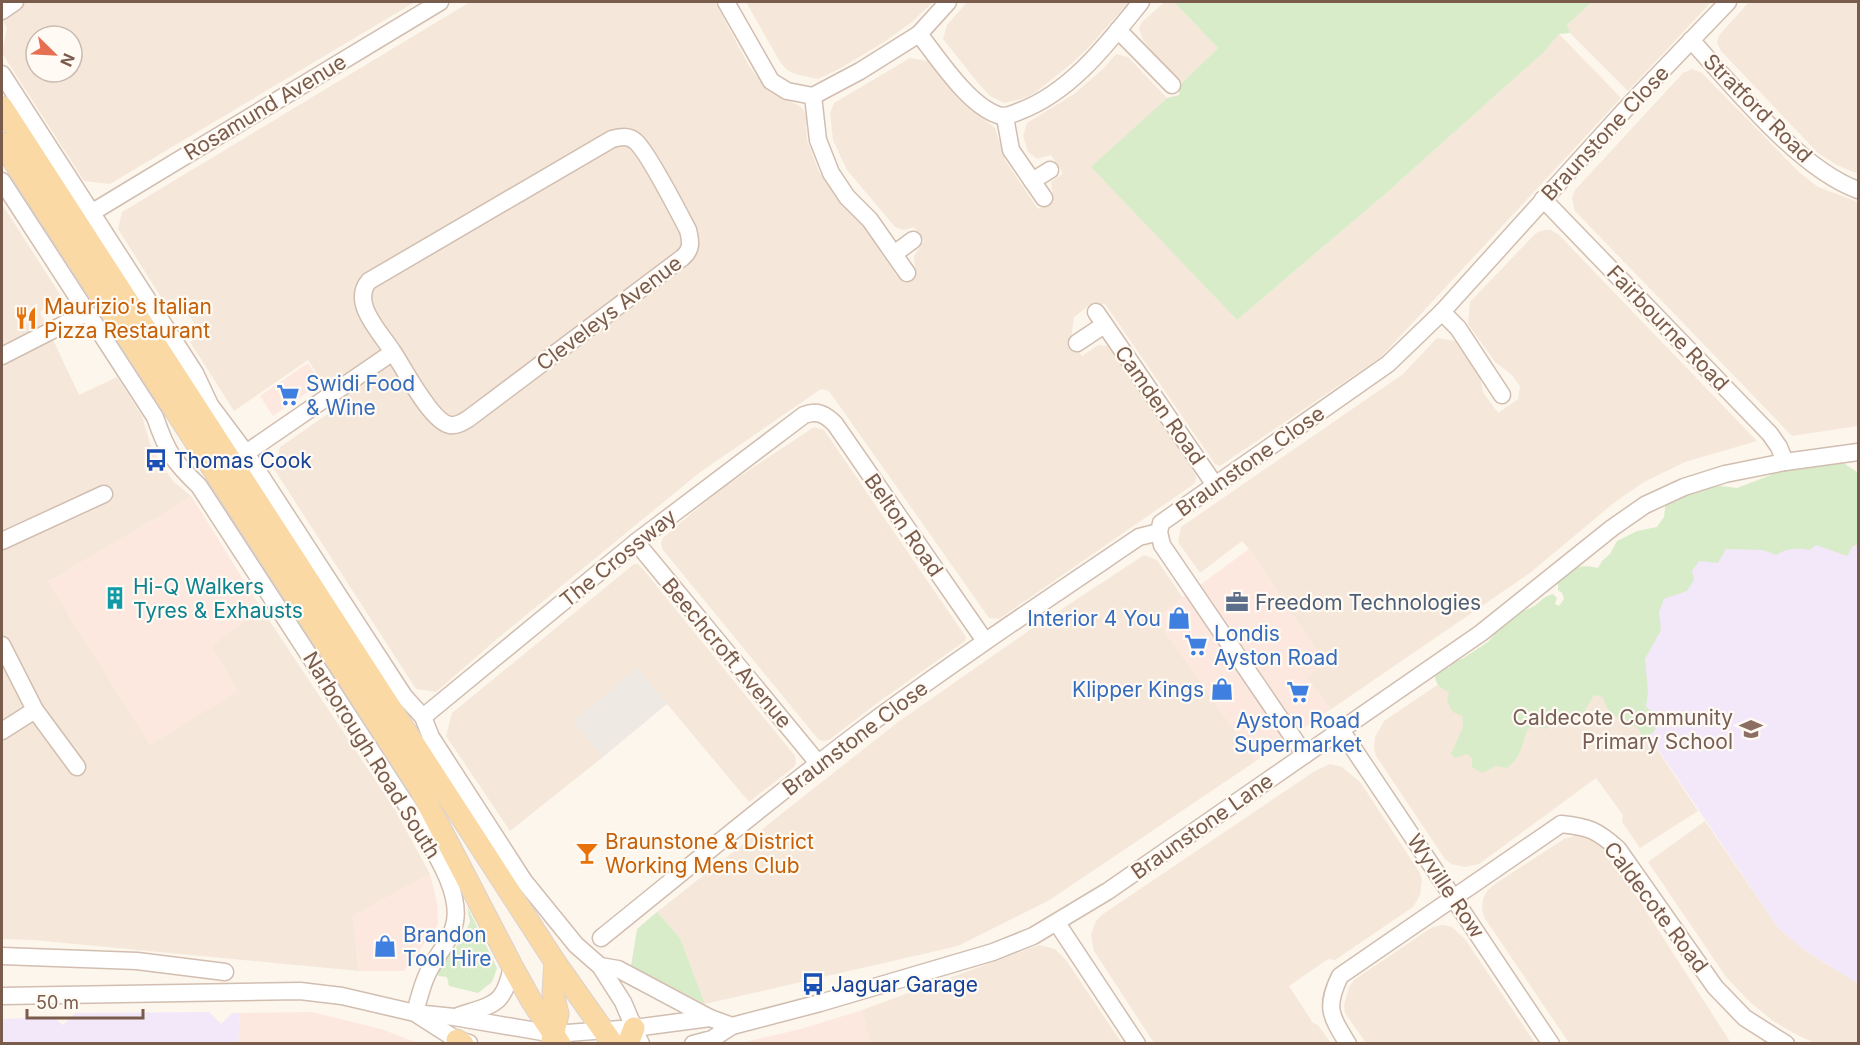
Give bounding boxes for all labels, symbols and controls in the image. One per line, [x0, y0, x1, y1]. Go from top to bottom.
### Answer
north arrow [24, 24, 84, 84]
street label: Rosamund Avenue [180, 49, 350, 165]
street label: Stratford Road [1699, 49, 1817, 167]
text: N [56, 50, 79, 70]
street label: Braunstone Close [1536, 60, 1674, 206]
street label: Cleveleys Avenue [531, 250, 687, 376]
street label: Fairbourne Road [1602, 260, 1734, 396]
place label: Maurizio's Italian Pizza Restaurant [44, 294, 212, 343]
restaurant icon: Maurizio's Italian Pizza Restaurant [13, 305, 39, 331]
street label: Camden Road [1110, 341, 1210, 469]
place label: Swidi Food & Wine [306, 371, 415, 420]
supermarket icon: Swidi Food & Wine [275, 382, 301, 408]
street label: Braunstone Close [1171, 400, 1329, 522]
bus stop icon: Thomas Cook [143, 447, 169, 473]
place label: Thomas Cook [174, 448, 312, 473]
street label: Belton Road [859, 469, 949, 581]
street label: The Crossway [555, 503, 681, 612]
street label: Beechcroft Avenue [657, 573, 797, 733]
place label: Hi-Q Walkers Tyres & Exhausts [133, 574, 303, 623]
building icon: Hi-Q Walkers Tyres & Exhausts [102, 585, 128, 611]
office icon: Freedom Technologies [1224, 589, 1250, 615]
place label: Freedom Technologies [1255, 590, 1481, 615]
shop icon: Interior 4 You [1166, 605, 1192, 631]
place label: Interior 4 You [1027, 606, 1161, 631]
place label: Londis Ayston Road [1214, 621, 1338, 670]
supermarket icon: Londis Ayston Road [1183, 632, 1209, 658]
street label: Narborough Road South [298, 647, 446, 863]
street label: Braunstone Close [777, 675, 933, 801]
shop icon: Klipper Kings [1209, 676, 1235, 702]
place label: Klipper Kings [1072, 677, 1204, 702]
supermarket icon: Ayston Road Supermarket [1285, 679, 1311, 705]
place label: Caldecote Community Primary School [1513, 705, 1733, 754]
place label: Ayston Road Supermarket [1234, 708, 1362, 757]
school or university icon: Caldecote Community Primary School [1738, 716, 1764, 742]
street label: Braunstone Lane [1126, 768, 1278, 884]
place label: Braunstone & District Working Mens Club [605, 829, 814, 878]
street label: Wyville Row [1402, 829, 1490, 943]
street label: Caldecote Road [1599, 837, 1713, 977]
bar icon: Braunstone & District Working Mens Club [574, 840, 600, 866]
place label: Brandon Tool Hire [403, 922, 492, 971]
shop icon: Brandon Tool Hire [372, 933, 398, 959]
bus stop icon: Jaguar Garage [800, 971, 826, 997]
place label: Jaguar Garage [831, 972, 978, 997]
scale bar [27, 982, 142, 1020]
text: 50 m [36, 992, 79, 1013]

